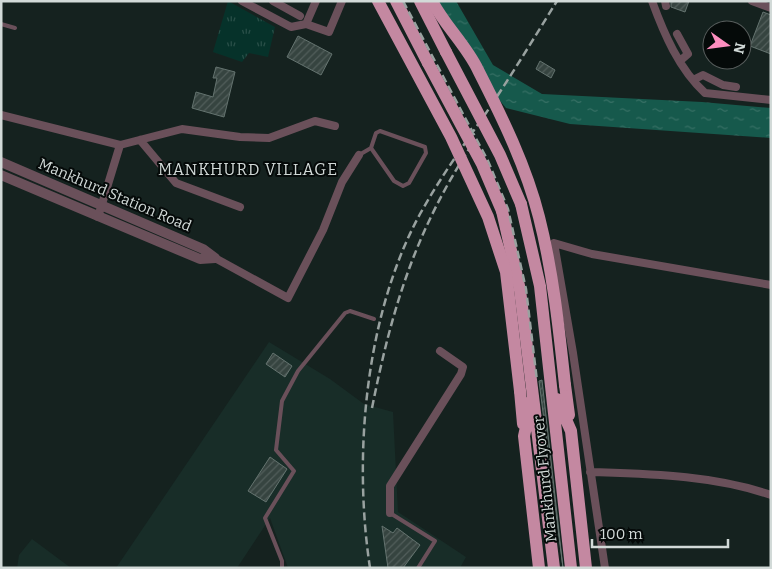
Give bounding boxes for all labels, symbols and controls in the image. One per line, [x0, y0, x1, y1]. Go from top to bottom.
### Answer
north arrow [702, 20, 752, 70]
text: N [730, 41, 749, 56]
street label: Mankhurd Station Road [36, 155, 194, 235]
district label: MANKHURD VILLAGE [158, 160, 338, 179]
street label: Mankhurd Flyover [529, 415, 561, 543]
scale bar [592, 516, 728, 548]
text: 100 m [600, 525, 643, 543]

